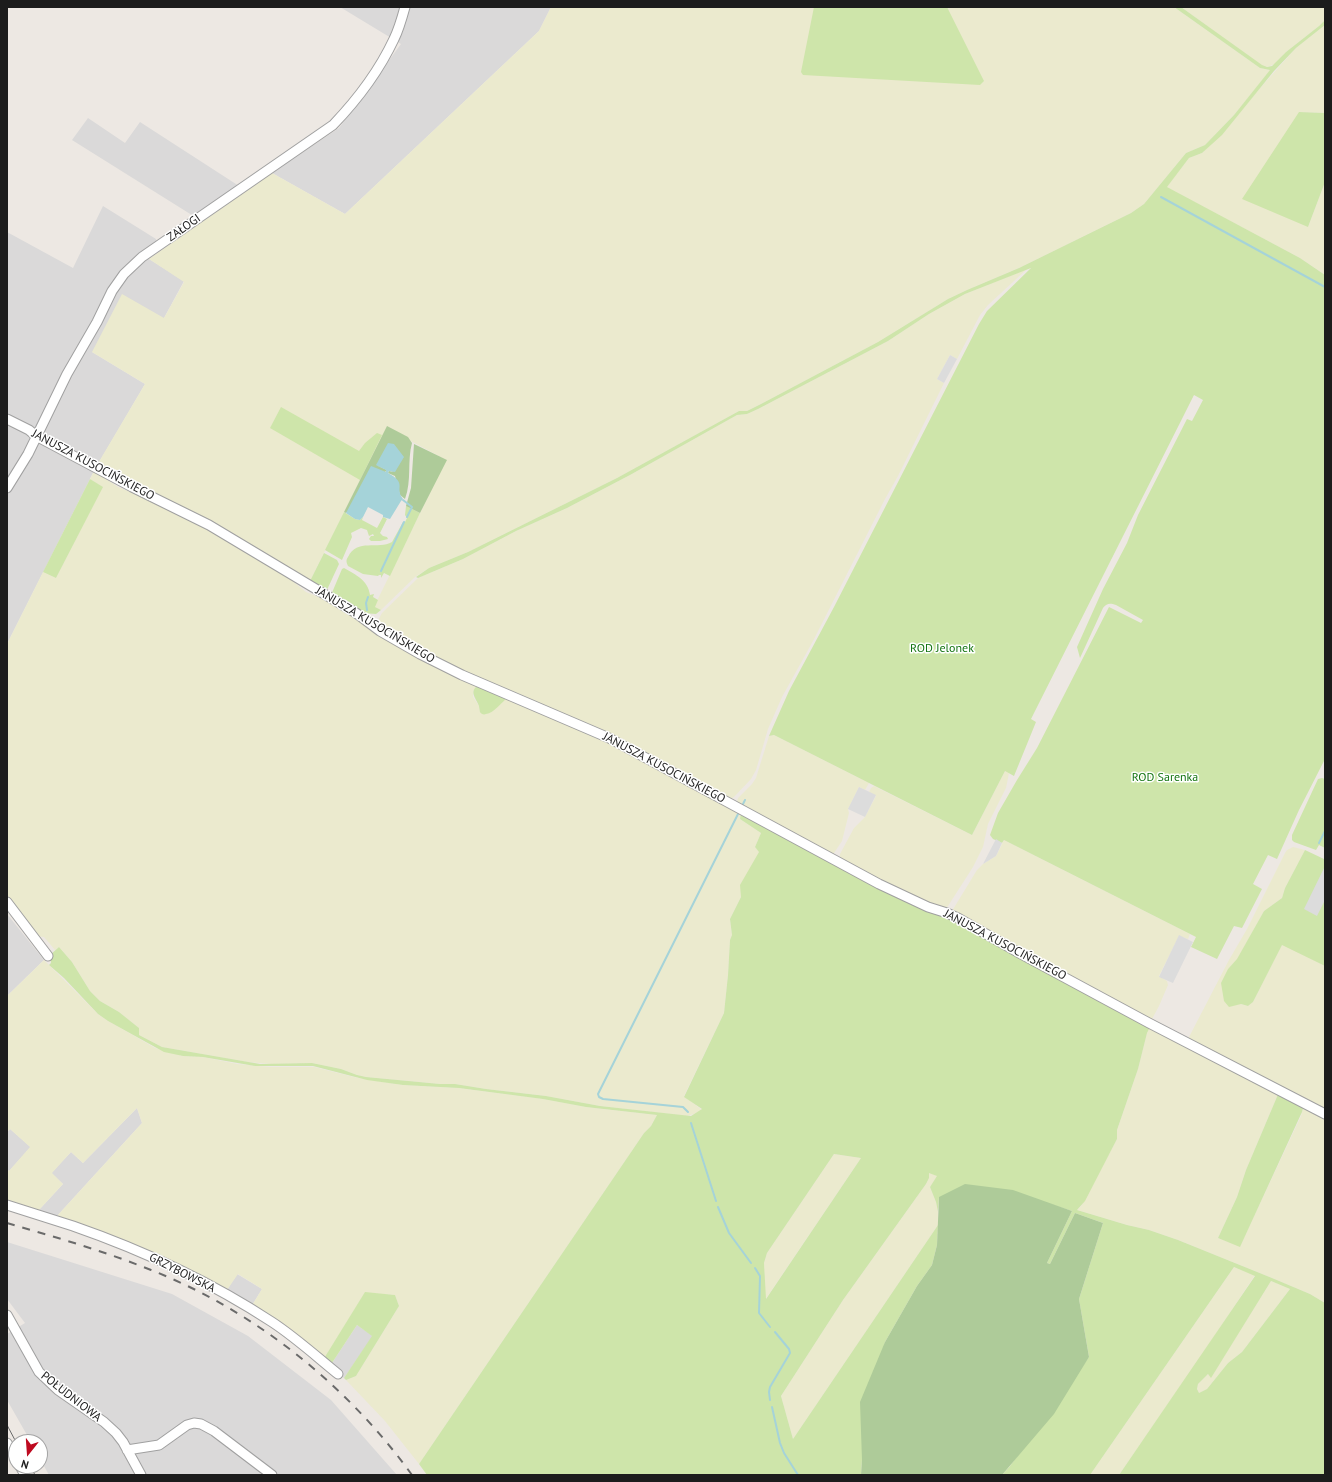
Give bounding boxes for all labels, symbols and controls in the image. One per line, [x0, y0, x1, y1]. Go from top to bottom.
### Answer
street label: ZAŁOGI [164, 211, 204, 245]
street label: JANUSZA KUSOCIŃSKIEGO [29, 427, 157, 503]
street label: JANUSZA KUSOCIŃSKIEGO [313, 584, 437, 666]
park label: ROD Jelonek [910, 642, 974, 656]
street label: JANUSZA KUSOCIŃSKIEGO [600, 730, 728, 806]
park label: ROD Sarenka [1132, 771, 1198, 785]
street label: JANUSZA KUSOCIŃSKIEGO [941, 907, 1069, 983]
street label: GRZYBOWSKA [146, 1250, 218, 1296]
street label: POŁUDNIOWA [38, 1369, 104, 1425]
north arrow [8, 1434, 48, 1474]
text: N [19, 1457, 30, 1472]

